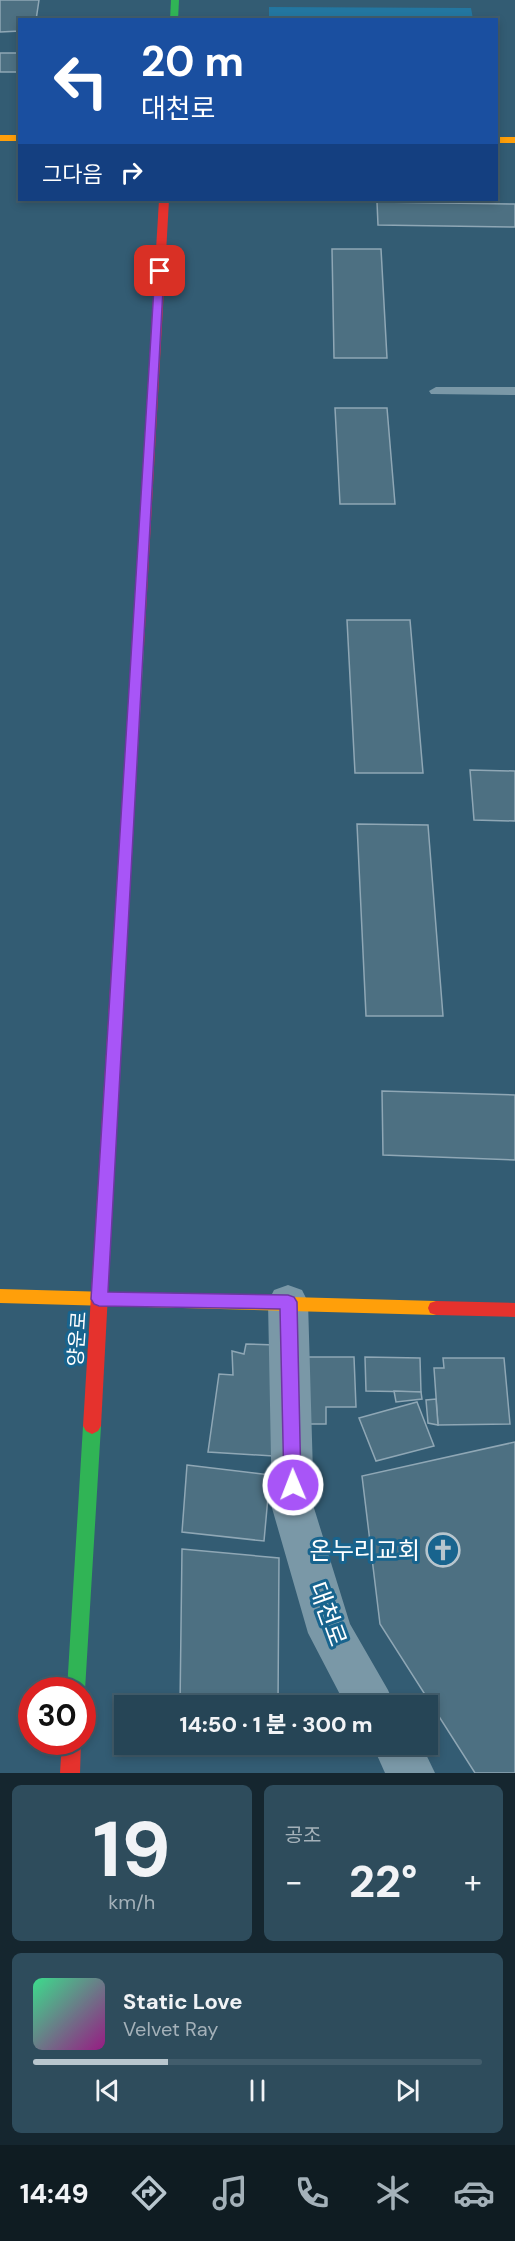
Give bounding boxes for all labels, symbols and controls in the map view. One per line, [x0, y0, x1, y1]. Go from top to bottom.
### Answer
text: 20 m [141, 34, 244, 89]
icon: left [42, 42, 120, 120]
text: 대천로 [141, 91, 216, 126]
icon: right [115, 156, 148, 189]
text: 그다음 [42, 160, 103, 189]
pin [134, 245, 185, 296]
icon: arrive [143, 254, 176, 287]
street label: 양운로 [62, 1311, 92, 1367]
position arrow [261, 1453, 325, 1517]
church icon: 온누리교회 [425, 1532, 461, 1568]
place label: 온누리교회 [310, 1535, 420, 1566]
street label: 대천로 [302, 1578, 354, 1650]
speed limit sign: 30 [18, 1677, 96, 1755]
text: 14:50 · 1 분 · 300 m [180, 1710, 373, 1739]
text: 19 [93, 1799, 171, 1900]
text: 공조 [285, 1822, 321, 1848]
text: 22° [349, 1852, 417, 1911]
text: − [285, 1860, 303, 1903]
text: + [464, 1860, 482, 1903]
text: km/h [108, 1889, 155, 1915]
text: Static Love [123, 1987, 243, 2016]
text: Velvet Ray [123, 2016, 218, 2042]
icon: previous [91, 2074, 124, 2107]
icon: pause [241, 2074, 274, 2107]
icon: next [391, 2074, 424, 2107]
icon: directions [128, 2172, 170, 2214]
icon: music [209, 2172, 251, 2214]
icon: phone [291, 2172, 333, 2214]
icon: climate [372, 2172, 414, 2214]
icon: car [453, 2172, 495, 2214]
text: 14:49 [20, 2176, 89, 2211]

